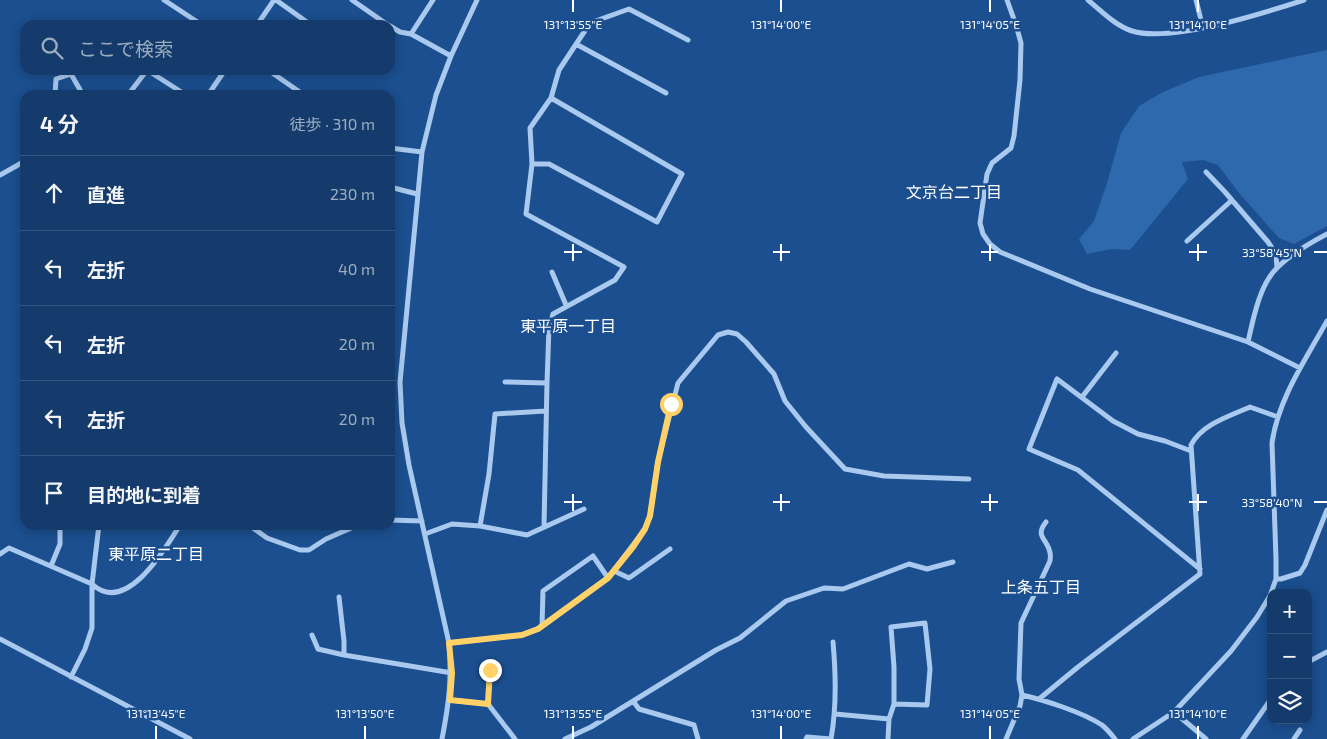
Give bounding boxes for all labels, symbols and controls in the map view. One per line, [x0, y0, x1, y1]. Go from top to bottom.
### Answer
text: 131°13'55"E [544, 17, 602, 31]
text: 131°14'00"E [751, 17, 812, 31]
text: 131°14'05"E [960, 17, 1020, 31]
text: 131°14'10"E [1169, 17, 1227, 31]
search box [20, 20, 395, 75]
icon: search [38, 34, 66, 62]
text: ここで検索 [78, 37, 173, 60]
text: 4 分 [40, 111, 79, 136]
text: 徒歩 · 310 m [290, 114, 375, 133]
icon: ahead [40, 179, 68, 207]
district label: 文京台二丁目 [906, 182, 1002, 201]
text: 直進 [87, 183, 125, 206]
text: 230 m [330, 184, 375, 203]
text: 33°58'45"N [1242, 245, 1302, 259]
icon: left [40, 254, 68, 282]
text: 左折 [87, 258, 125, 281]
text: 40 m [338, 259, 375, 278]
district label: 東平原一丁目 [520, 316, 616, 335]
icon: left [40, 329, 68, 357]
text: 左折 [87, 333, 125, 356]
text: 20 m [339, 334, 375, 353]
route start [660, 393, 683, 416]
icon: left [40, 404, 68, 432]
text: 左折 [87, 408, 125, 431]
text: 20 m [339, 409, 375, 428]
icon: arrive [40, 479, 68, 507]
text: 目的地に到着 [87, 483, 201, 506]
text: 33°58'40"N [1242, 495, 1303, 509]
district label: 東平原二丁目 [108, 544, 204, 563]
district label: 上条五丁目 [1001, 577, 1081, 596]
map controls [1267, 589, 1312, 724]
button: + [1267, 589, 1312, 634]
button: − [1267, 634, 1312, 679]
route end [479, 659, 502, 682]
button: layers [1267, 679, 1312, 724]
text: 131°13'45"E [126, 706, 186, 720]
text: 131°13'50"E [335, 706, 395, 720]
text: 131°13'55"E [544, 706, 602, 720]
text: 131°14'00"E [751, 706, 812, 720]
text: 131°14'05"E [960, 706, 1020, 720]
text: 131°14'10"E [1169, 706, 1227, 720]

